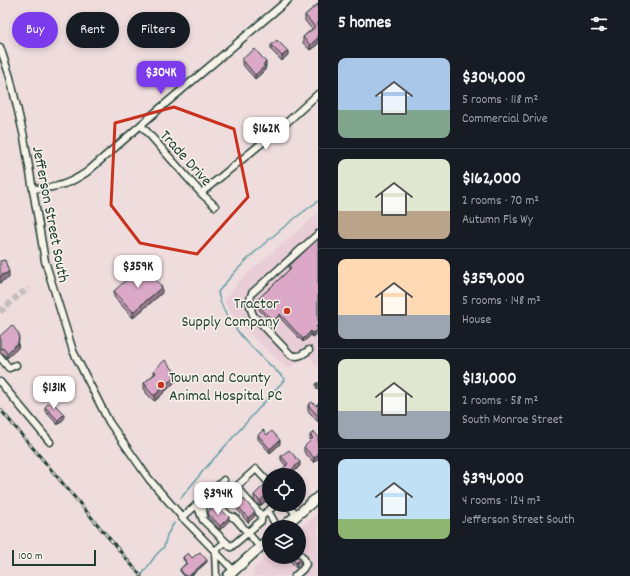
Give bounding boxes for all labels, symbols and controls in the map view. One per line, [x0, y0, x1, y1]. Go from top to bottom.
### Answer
chip: Buy [12, 12, 58, 48]
chip: Rent [66, 12, 119, 48]
chip: Filters [127, 12, 190, 48]
text: 5 homes [338, 12, 391, 36]
icon: filters [588, 13, 610, 35]
pin: $304K [133, 61, 189, 95]
text: $304K [146, 64, 176, 83]
text: $304,000 [462, 67, 526, 91]
icon: home [370, 74, 418, 122]
text: 5 rooms · 118 m² [462, 91, 538, 110]
text: Commercial Drive [462, 110, 547, 129]
pin: $162K [238, 117, 294, 151]
text: $162K [252, 120, 280, 139]
street label: Trade Drive [154, 125, 217, 192]
street label: Jefferson Street South [25, 144, 74, 285]
text: $162,000 [462, 168, 521, 192]
icon: home [370, 175, 418, 223]
text: 2 rooms · 70 m² [462, 192, 539, 211]
text: Autumn Fls Wy [462, 211, 533, 230]
pin: $359K [110, 255, 166, 289]
text: $359K [123, 258, 153, 277]
text: $359,000 [462, 268, 525, 292]
icon: home [370, 275, 418, 323]
text: 5 rooms · 148 m² [462, 292, 541, 311]
place label: Tractor Supply Company [182, 293, 280, 334]
marker: Tractor Supply Company [282, 306, 292, 316]
text: House [462, 311, 491, 330]
place label: Town and County Animal Hospital PC [169, 367, 283, 408]
text: $131,000 [462, 368, 517, 392]
icon: home [370, 375, 418, 423]
pin: $131K [26, 376, 82, 410]
text: $131K [42, 379, 66, 398]
marker: Town and County Animal Hospital PC [156, 380, 166, 390]
text: 2 rooms · 58 m² [462, 392, 538, 411]
text: South Monroe Street [462, 411, 563, 430]
map controls [262, 468, 306, 564]
button: locate [262, 468, 306, 512]
text: $394,000 [462, 468, 524, 492]
icon: home [370, 475, 418, 523]
pin: $394K [190, 482, 246, 516]
text: $394K [203, 485, 233, 504]
text: 4 rooms · 124 m² [462, 492, 541, 511]
text: Jefferson Street South [462, 511, 574, 530]
button: layers [262, 520, 306, 564]
scale bar [12, 548, 96, 567]
text: 100 m [18, 549, 42, 565]

